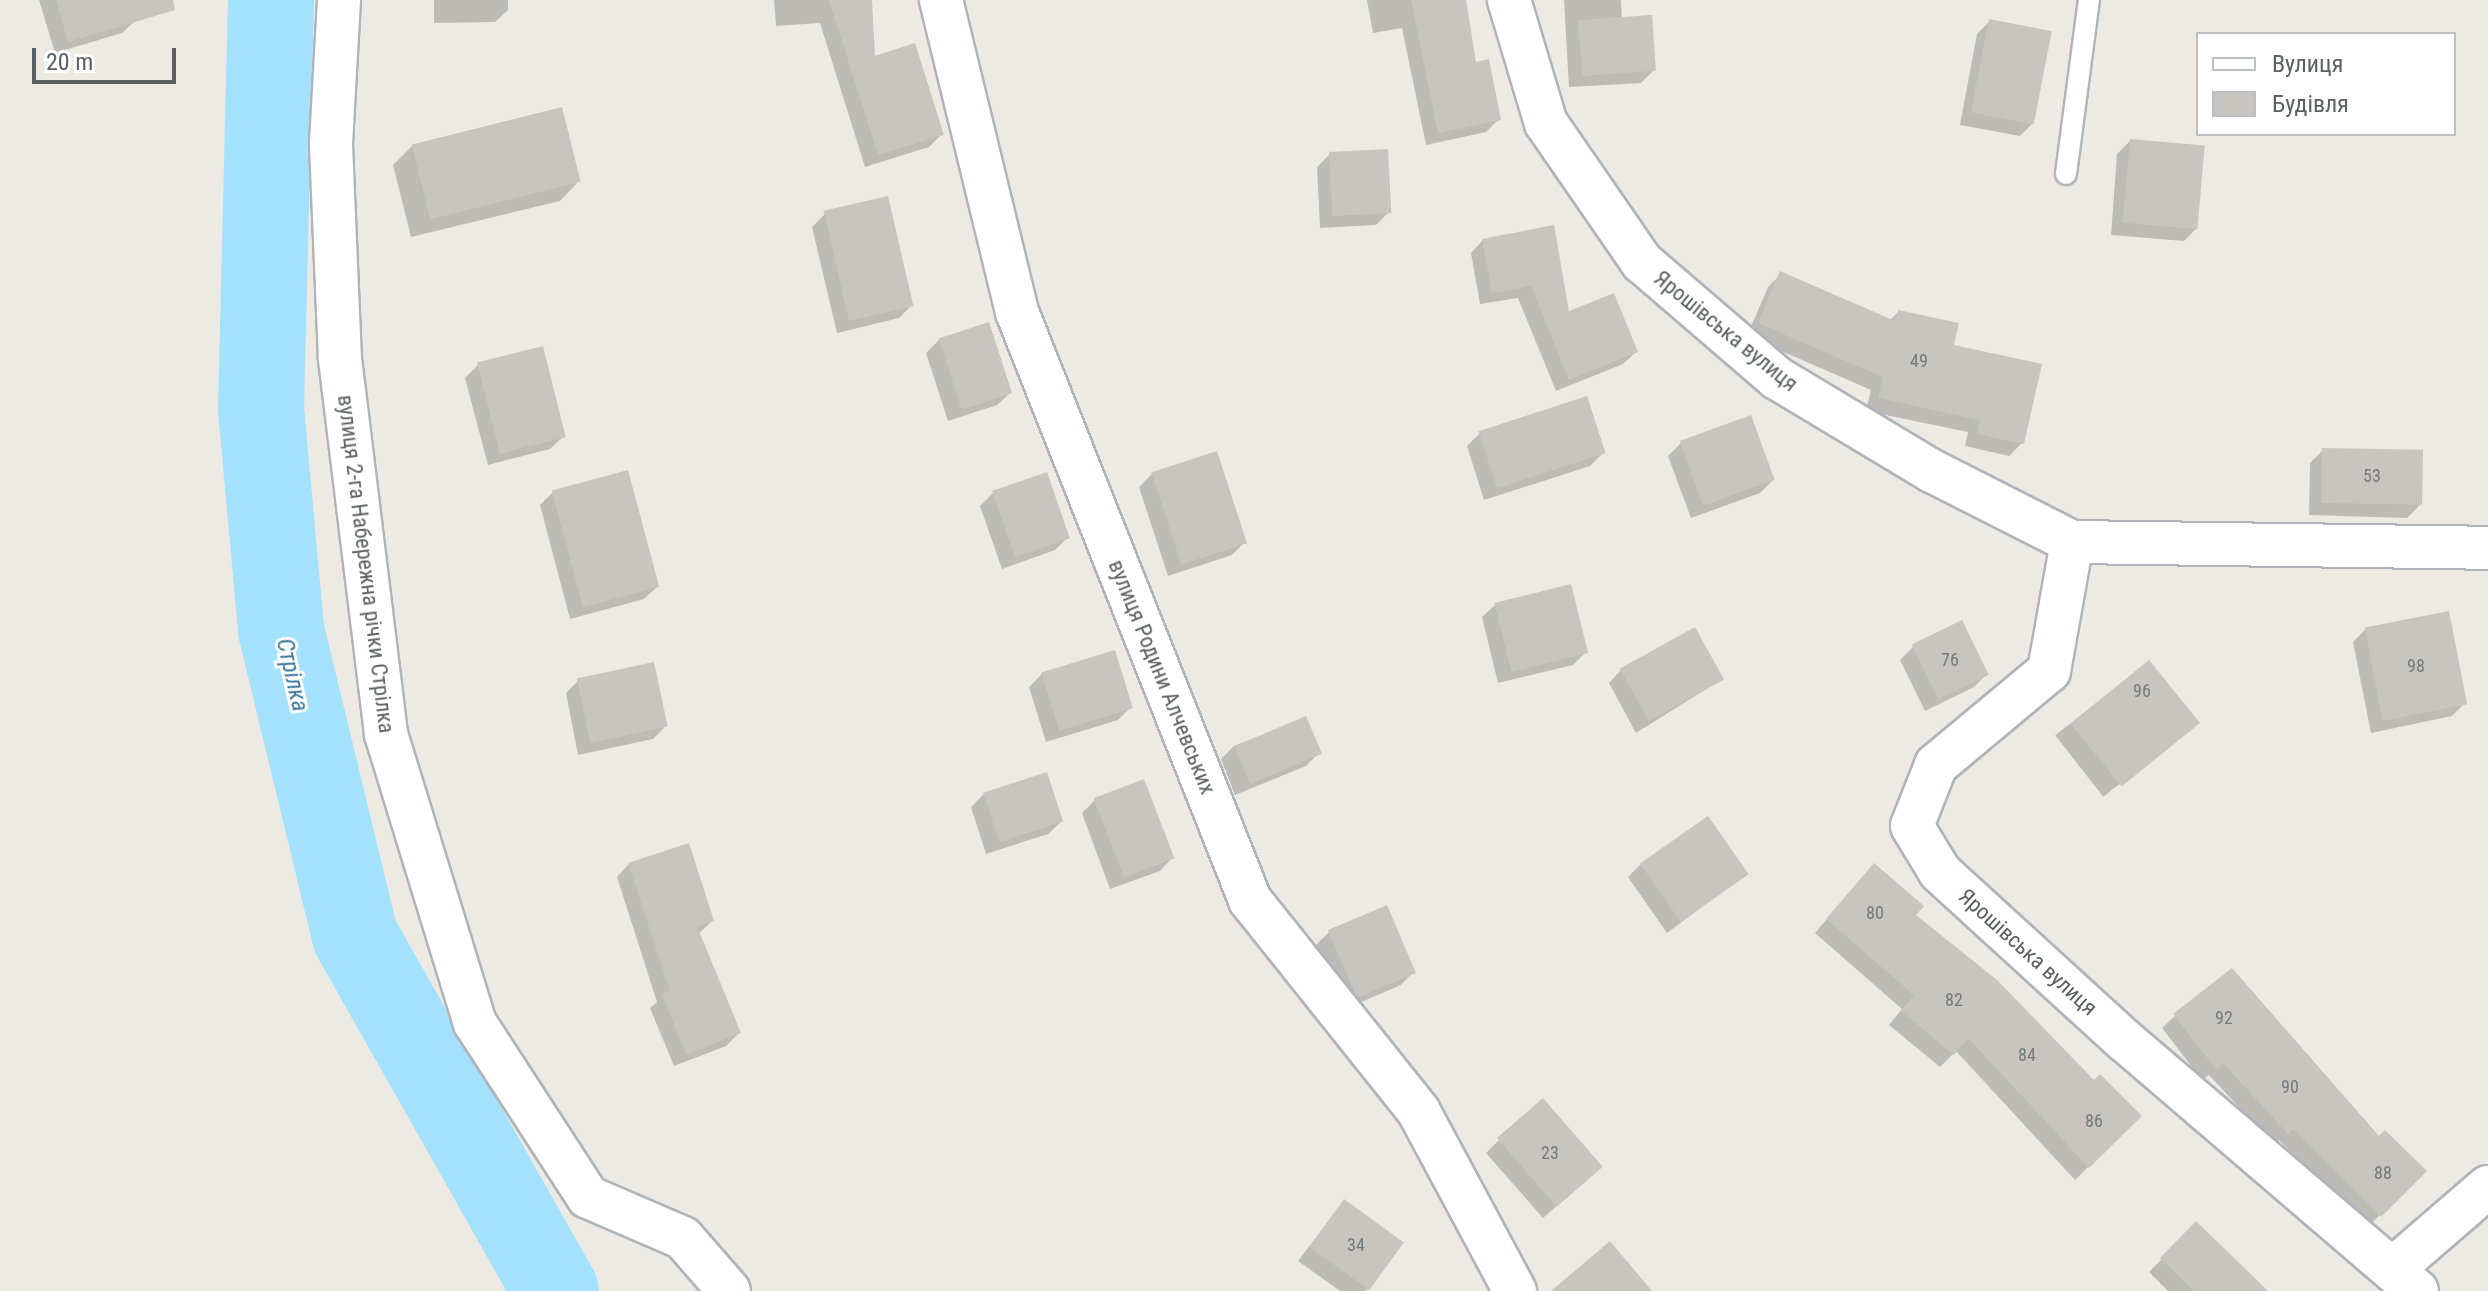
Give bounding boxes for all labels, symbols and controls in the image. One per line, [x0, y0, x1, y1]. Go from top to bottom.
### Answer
scale bar [36, 32, 180, 82]
legend [2196, 32, 2456, 136]
text: 20 m [46, 48, 93, 76]
text: Вулиця [2272, 50, 2343, 78]
text: Будівля [2272, 90, 2349, 118]
street label: Ярошівська вулиця [1649, 265, 1803, 397]
house number: 49 [1910, 350, 1928, 372]
street label: вулиця 2-га Набережна річки Стрілка [332, 393, 400, 735]
house number: 53 [2363, 465, 2381, 487]
street label: вулиця Родини Алчевських [1103, 556, 1221, 798]
water label: Стрілка [270, 636, 314, 714]
house number: 76 [1941, 649, 1959, 671]
house number: 98 [2407, 655, 2425, 677]
house number: 96 [2133, 680, 2151, 702]
street label: Ярошівська вулиця [1953, 883, 2103, 1021]
house number: 80 [1866, 902, 1884, 924]
house number: 82 [1945, 989, 1963, 1011]
house number: 92 [2215, 1007, 2233, 1029]
house number: 84 [2018, 1044, 2036, 1066]
house number: 90 [2281, 1076, 2299, 1098]
house number: 86 [2085, 1110, 2103, 1132]
house number: 23 [1541, 1142, 1559, 1164]
house number: 88 [2374, 1162, 2392, 1184]
house number: 34 [1347, 1234, 1365, 1256]

